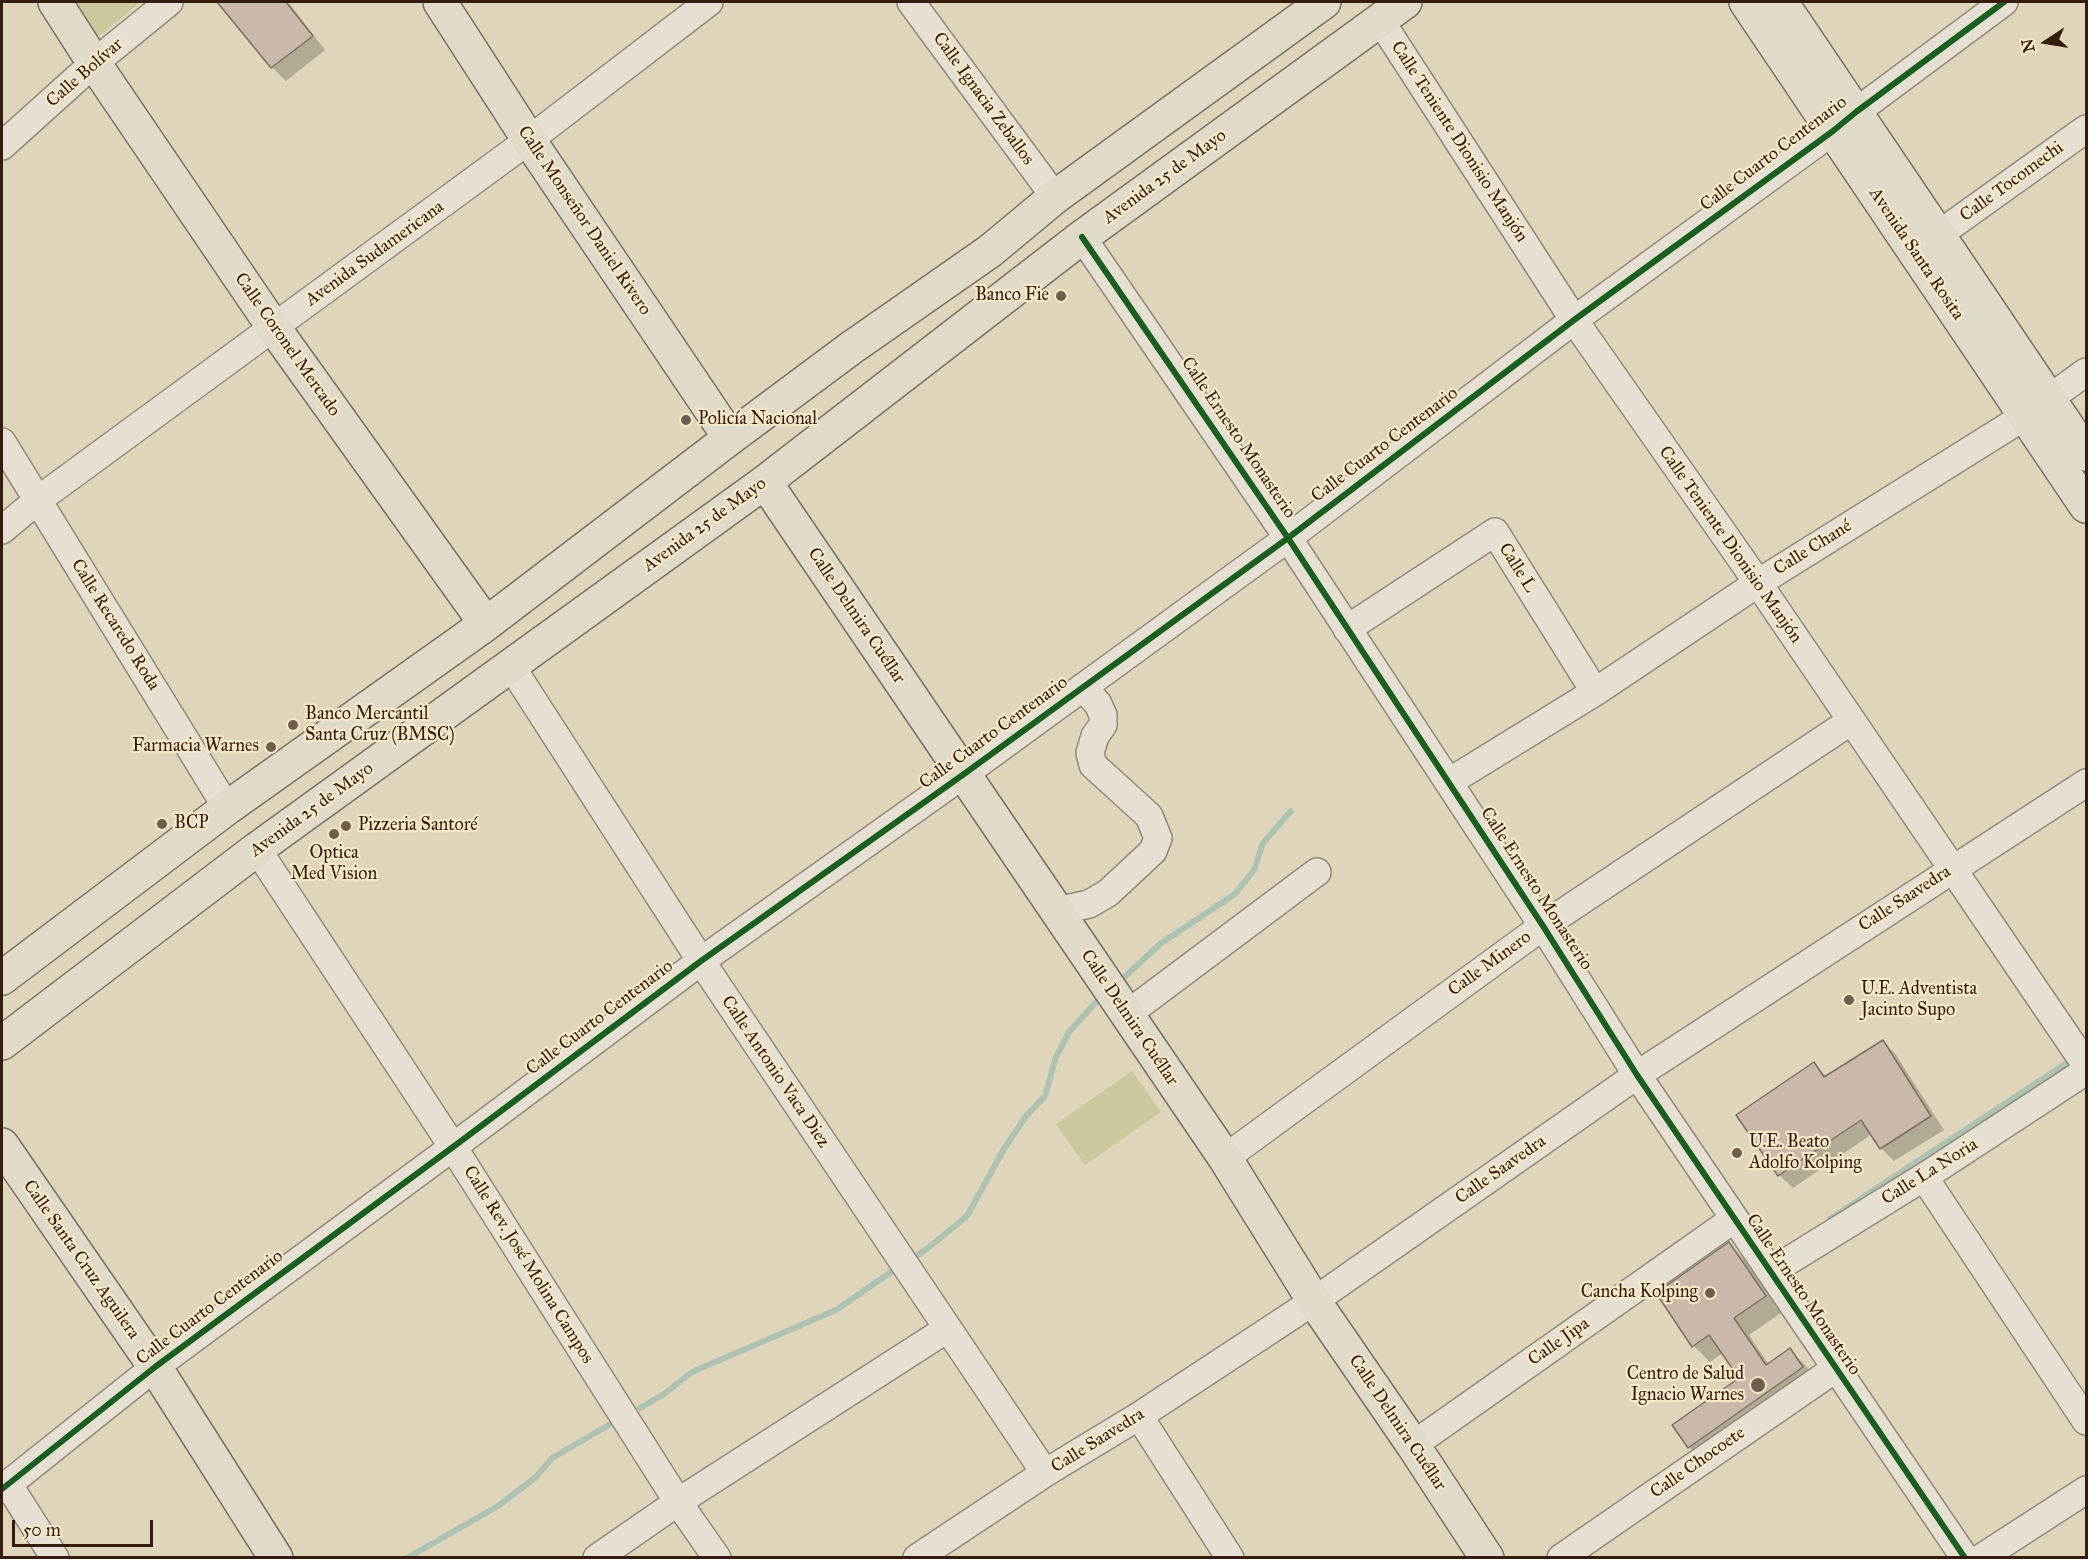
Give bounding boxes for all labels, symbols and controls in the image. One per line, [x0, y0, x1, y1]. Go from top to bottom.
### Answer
north arrow [2016, 12, 2076, 72]
street label: Calle Ignacia Zeballos [928, 28, 1038, 170]
street label: Calle Bolívar [42, 34, 128, 112]
street label: Calle Teniente Dionisio Manjón [1386, 37, 1532, 247]
text: N [2017, 37, 2039, 54]
street label: Calle Cuarto Centenario [1696, 92, 1852, 216]
street label: Calle Monseñor Daniel Rivero [513, 122, 655, 320]
street label: Avenida 25 de Mayo [1099, 125, 1231, 229]
street label: Calle Tocomechi [1956, 137, 2068, 227]
street label: Avenida Santa Rosita [1864, 184, 1968, 324]
street label: Avenida Sudamericana [302, 197, 448, 311]
street label: Calle Coronel Mercado [229, 269, 345, 421]
place label: Banco Fie [975, 285, 1049, 307]
marker: Banco Fie [1054, 289, 1068, 303]
street label: Calle Ernesto Monasterio [1176, 353, 1300, 523]
street label: Calle Cuarto Centenario [1307, 383, 1463, 507]
place label: Policía Nacional [698, 409, 817, 431]
marker: Policía Nacional [679, 413, 693, 427]
street label: Calle Teniente Dionisio Manjón [1654, 442, 1806, 648]
street label: Avenida 25 de Mayo [639, 473, 771, 577]
street label: Calle Chané [1770, 516, 1856, 580]
street label: Calle L [1493, 539, 1541, 597]
street label: Calle Delmira Cuéllar [803, 544, 909, 688]
street label: Calle Recaredo Roda [66, 555, 164, 695]
street label: Calle Cuarto Centenario [916, 672, 1072, 794]
place label: Banco Mercantil Santa Cruz (BMSC) [305, 704, 455, 746]
marker: Banco Mercantil Santa Cruz (BMSC) [286, 718, 300, 732]
place label: Farmacia Warnes [132, 736, 259, 758]
marker: Farmacia Warnes [264, 740, 278, 754]
street label: Avenida 25 de Mayo [246, 758, 378, 862]
street label: Calle Ernesto Monasterio [1475, 803, 1597, 975]
place label: BCP [174, 813, 208, 835]
place label: Pizzeria Santoré [358, 815, 478, 837]
marker: BCP [155, 817, 169, 831]
marker: Pizzeria Santoré [339, 819, 353, 833]
marker: Optica Med Vision [327, 827, 341, 841]
place label: Optica Med Vision [291, 843, 377, 886]
street label: Calle Saavedra [1855, 861, 1955, 937]
street label: Calle Minero [1444, 927, 1536, 1001]
street label: Calle Delmira Cuéllar [1076, 946, 1182, 1090]
street label: Calle Cuarto Centenario [522, 956, 678, 1080]
place label: U.E. Adventista Jacinto Supo [1861, 979, 1977, 1022]
street label: Calle Antonio Vaca Diez [716, 992, 834, 1152]
marker: U.E. Adventista Jacinto Supo [1842, 993, 1856, 1007]
street label: Calle Saavedra [1452, 1131, 1550, 1209]
place label: U.E. Beato Adolfo Kolping [1749, 1132, 1862, 1174]
street label: Calle La Noria [1878, 1134, 1982, 1210]
marker: U.E. Beato Adolfo Kolping [1730, 1146, 1744, 1160]
street label: Calle Rev. José Molina Campos [458, 1162, 598, 1368]
street label: Calle Santa Cruz Aguilera [18, 1176, 144, 1344]
street label: Calle Ernesto Monasterio [1741, 1210, 1865, 1380]
street label: Calle Cuarto Centenario [132, 1246, 288, 1370]
place label: Cancha Kolping [1581, 1282, 1698, 1304]
marker: Cancha Kolping [1703, 1286, 1717, 1300]
street label: Calle Jipa [1524, 1313, 1594, 1371]
street label: Calle Delmira Cuéllar [1344, 1351, 1450, 1495]
place label: Centro de Salud Ignacio Warnes [1627, 1364, 1744, 1406]
marker: Centro de Salud Ignacio Warnes [1749, 1376, 1767, 1394]
street label: Calle Saavedra [1047, 1404, 1149, 1478]
street label: Calle Chocoete [1647, 1422, 1749, 1504]
scale bar [15, 1508, 156, 1546]
text: 50 m [23, 1519, 61, 1541]

